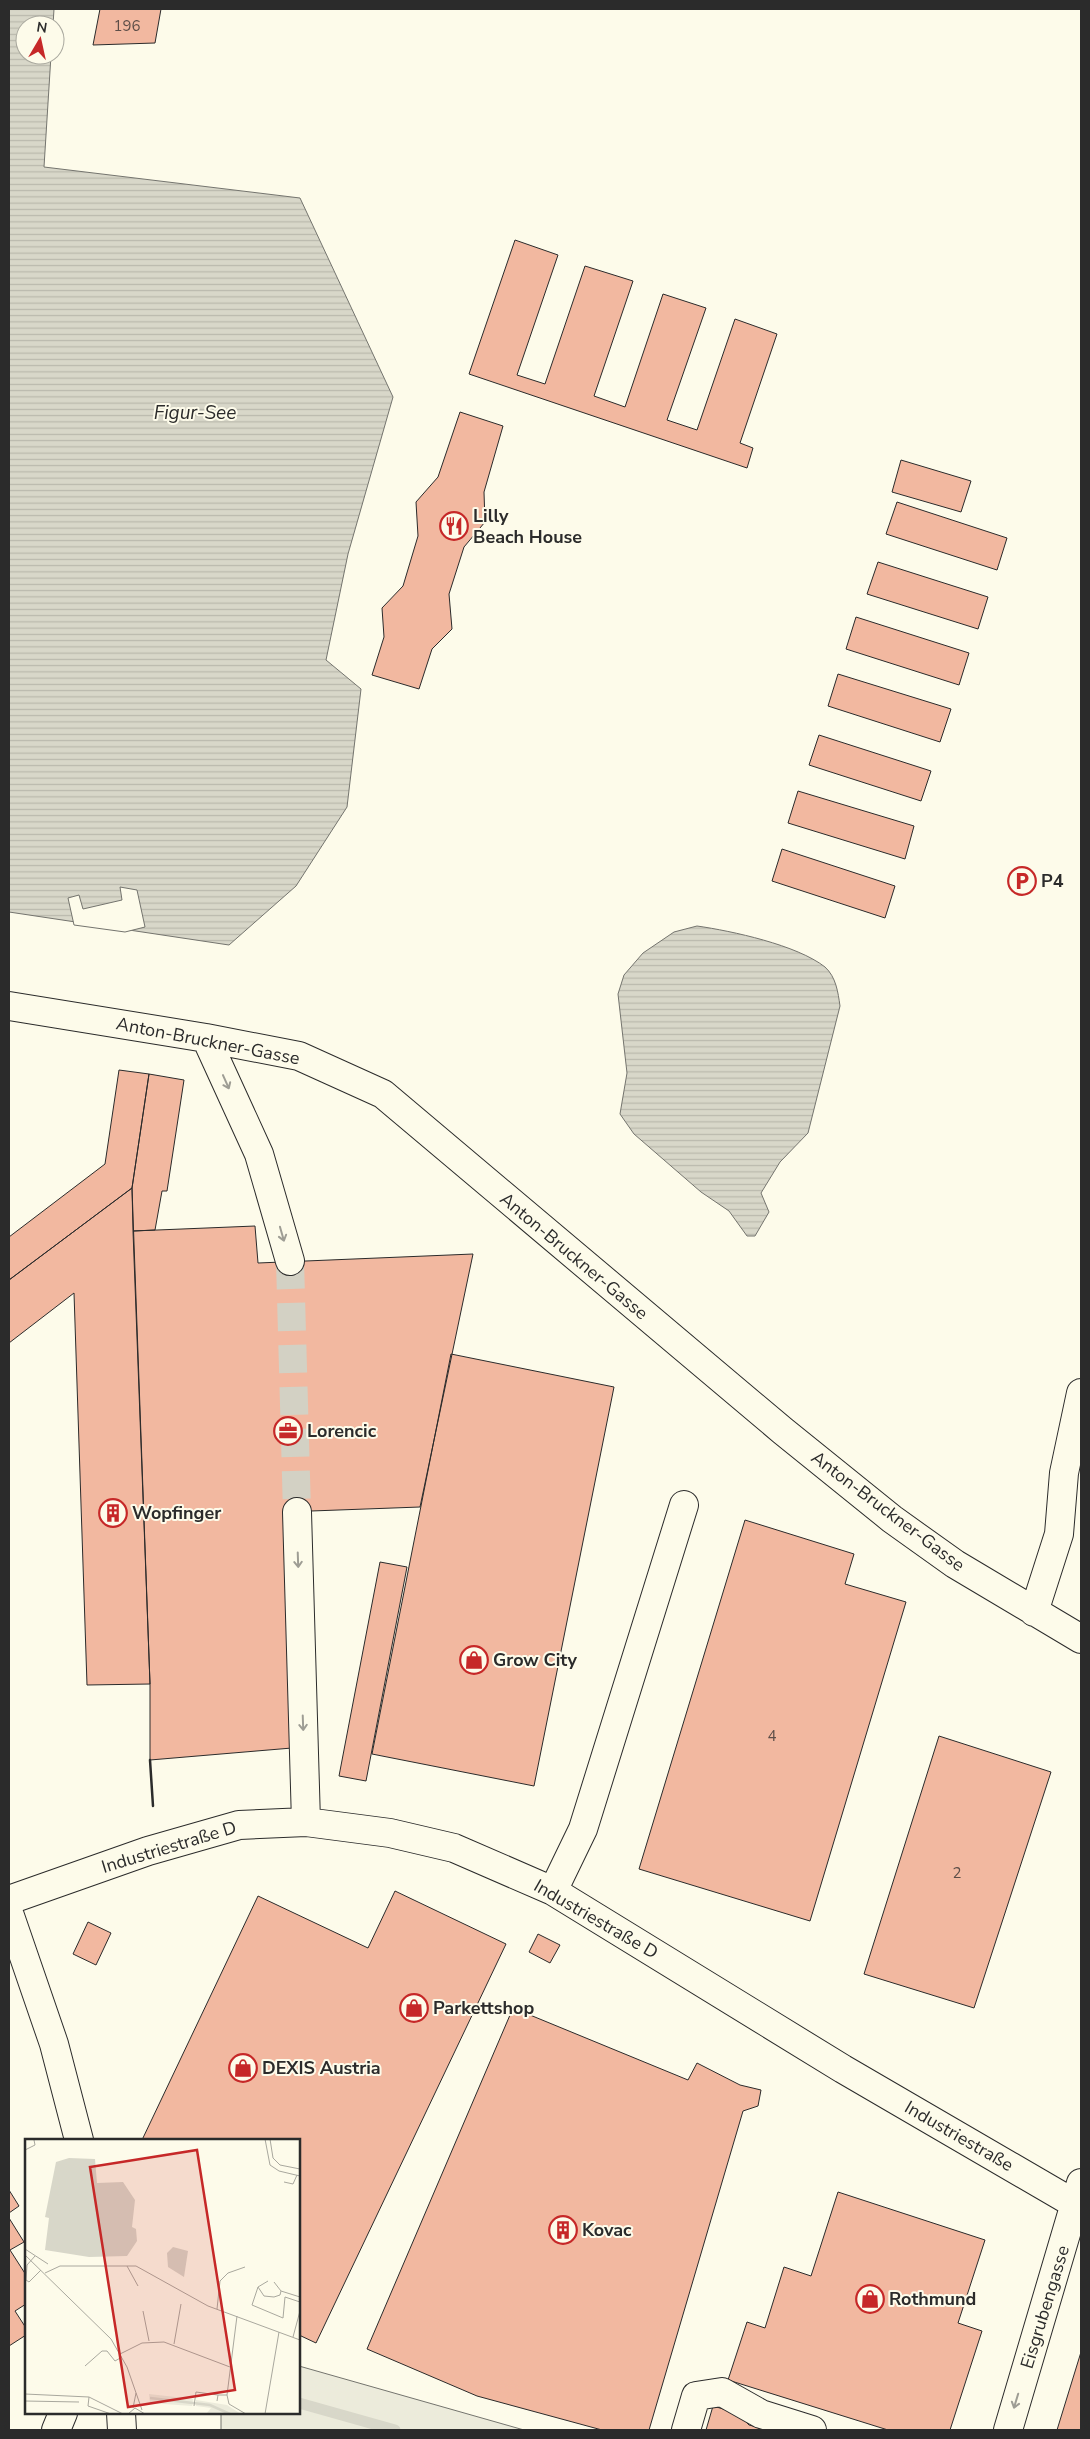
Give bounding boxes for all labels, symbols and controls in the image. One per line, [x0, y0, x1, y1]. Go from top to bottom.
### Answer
north arrow [15, 15, 65, 65]
house number: 196 [113, 16, 141, 36]
text: N [35, 17, 49, 38]
water label: Figur-See [154, 400, 236, 426]
place label: Lilly Beach House [473, 504, 582, 549]
restaurant icon: Lilly Beach House [439, 511, 469, 541]
parking icon: P4 [1007, 866, 1037, 896]
place label: P4 [1041, 869, 1064, 893]
street label: Anton-Bruckner-Gasse [114, 1011, 302, 1071]
one-way arrow [222, 1074, 232, 1089]
street label: Anton-Bruckner-Gasse [495, 1187, 653, 1325]
one-way arrow [278, 1226, 288, 1242]
office icon: Lorencic [273, 1416, 303, 1446]
place label: Lorencic [307, 1419, 377, 1443]
street label: Anton-Bruckner-Gasse [806, 1445, 970, 1577]
building icon: Wopfinger [98, 1498, 128, 1528]
place label: Wopfinger [132, 1501, 221, 1525]
one-way arrow [293, 1552, 303, 1568]
shop icon: Grow City [459, 1645, 489, 1675]
place label: Grow City [493, 1648, 577, 1672]
one-way arrow [298, 1714, 308, 1730]
house number: 4 [767, 1726, 777, 1746]
street label: Industriestraße D [99, 1815, 239, 1879]
house number: 2 [952, 1863, 962, 1883]
street label: Industriestraße D [529, 1874, 663, 1964]
shop icon: Parkettshop [399, 1993, 429, 2023]
place label: Parkettshop [433, 1996, 534, 2020]
shop icon: DEXIS Austria [228, 2053, 258, 2083]
place label: DEXIS Austria [262, 2056, 381, 2080]
street label: Industriestraße [900, 2095, 1018, 2177]
inset map [25, 2139, 300, 2414]
building icon: Kovac [548, 2215, 578, 2245]
place label: Kovac [582, 2218, 632, 2242]
street label: Eisgrubengasse [1015, 2242, 1075, 2372]
shop icon: Rothmund [855, 2284, 885, 2314]
place label: Rothmund [889, 2287, 976, 2311]
one-way arrow [1011, 2393, 1021, 2409]

